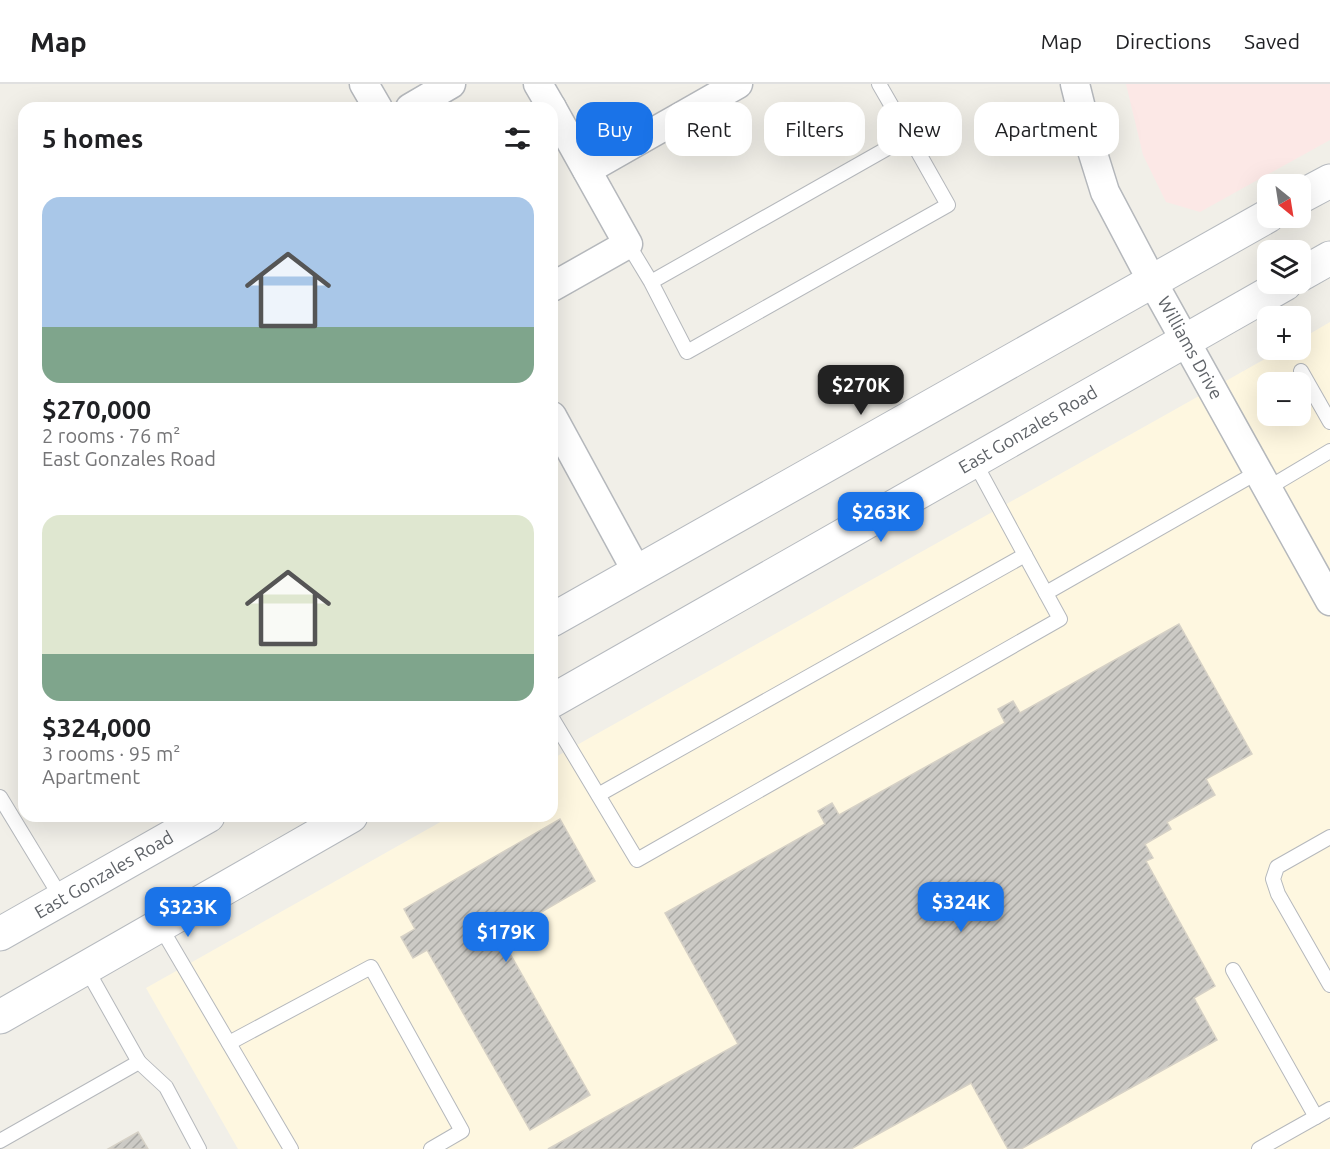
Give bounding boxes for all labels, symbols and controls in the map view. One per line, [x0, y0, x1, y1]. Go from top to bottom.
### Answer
text: Map [30, 26, 87, 57]
text: Map [1041, 29, 1082, 53]
text: Directions [1115, 29, 1211, 53]
text: Saved [1244, 29, 1300, 53]
chip: Buy [576, 102, 653, 156]
chip: Rent [665, 102, 752, 156]
chip: Filters [764, 102, 865, 156]
chip: New [877, 102, 962, 156]
chip: Apartment [974, 102, 1119, 156]
icon: filters [501, 122, 534, 155]
text: 5 homes [42, 124, 143, 153]
north arrow [1257, 174, 1311, 228]
map controls [1257, 174, 1311, 426]
icon: home [234, 236, 342, 344]
button: layers [1257, 240, 1311, 294]
street label: Williams Drive [1154, 293, 1227, 402]
button: + [1257, 306, 1311, 360]
pin: $270K [819, 365, 903, 416]
button: − [1257, 372, 1311, 426]
text: $270K [832, 373, 890, 396]
street label: East Gonzales Road [955, 381, 1100, 477]
text: $270,000 [42, 395, 151, 424]
text: 2 rooms · 76 m² [42, 424, 180, 447]
text: East Gonzales Road [42, 447, 216, 470]
pin: $263K [839, 492, 923, 543]
text: $263K [852, 500, 910, 523]
icon: home [234, 554, 342, 662]
text: $324,000 [42, 713, 151, 742]
text: 3 rooms · 95 m² [42, 742, 180, 765]
text: Apartment [42, 765, 140, 788]
street label: East Gonzales Road [31, 826, 176, 922]
pin: $324K [919, 882, 1003, 933]
pin: $323K [146, 887, 230, 938]
text: $324K [932, 890, 990, 913]
text: $323K [159, 895, 217, 918]
pin: $179K [464, 912, 548, 963]
text: $179K [477, 920, 535, 943]

